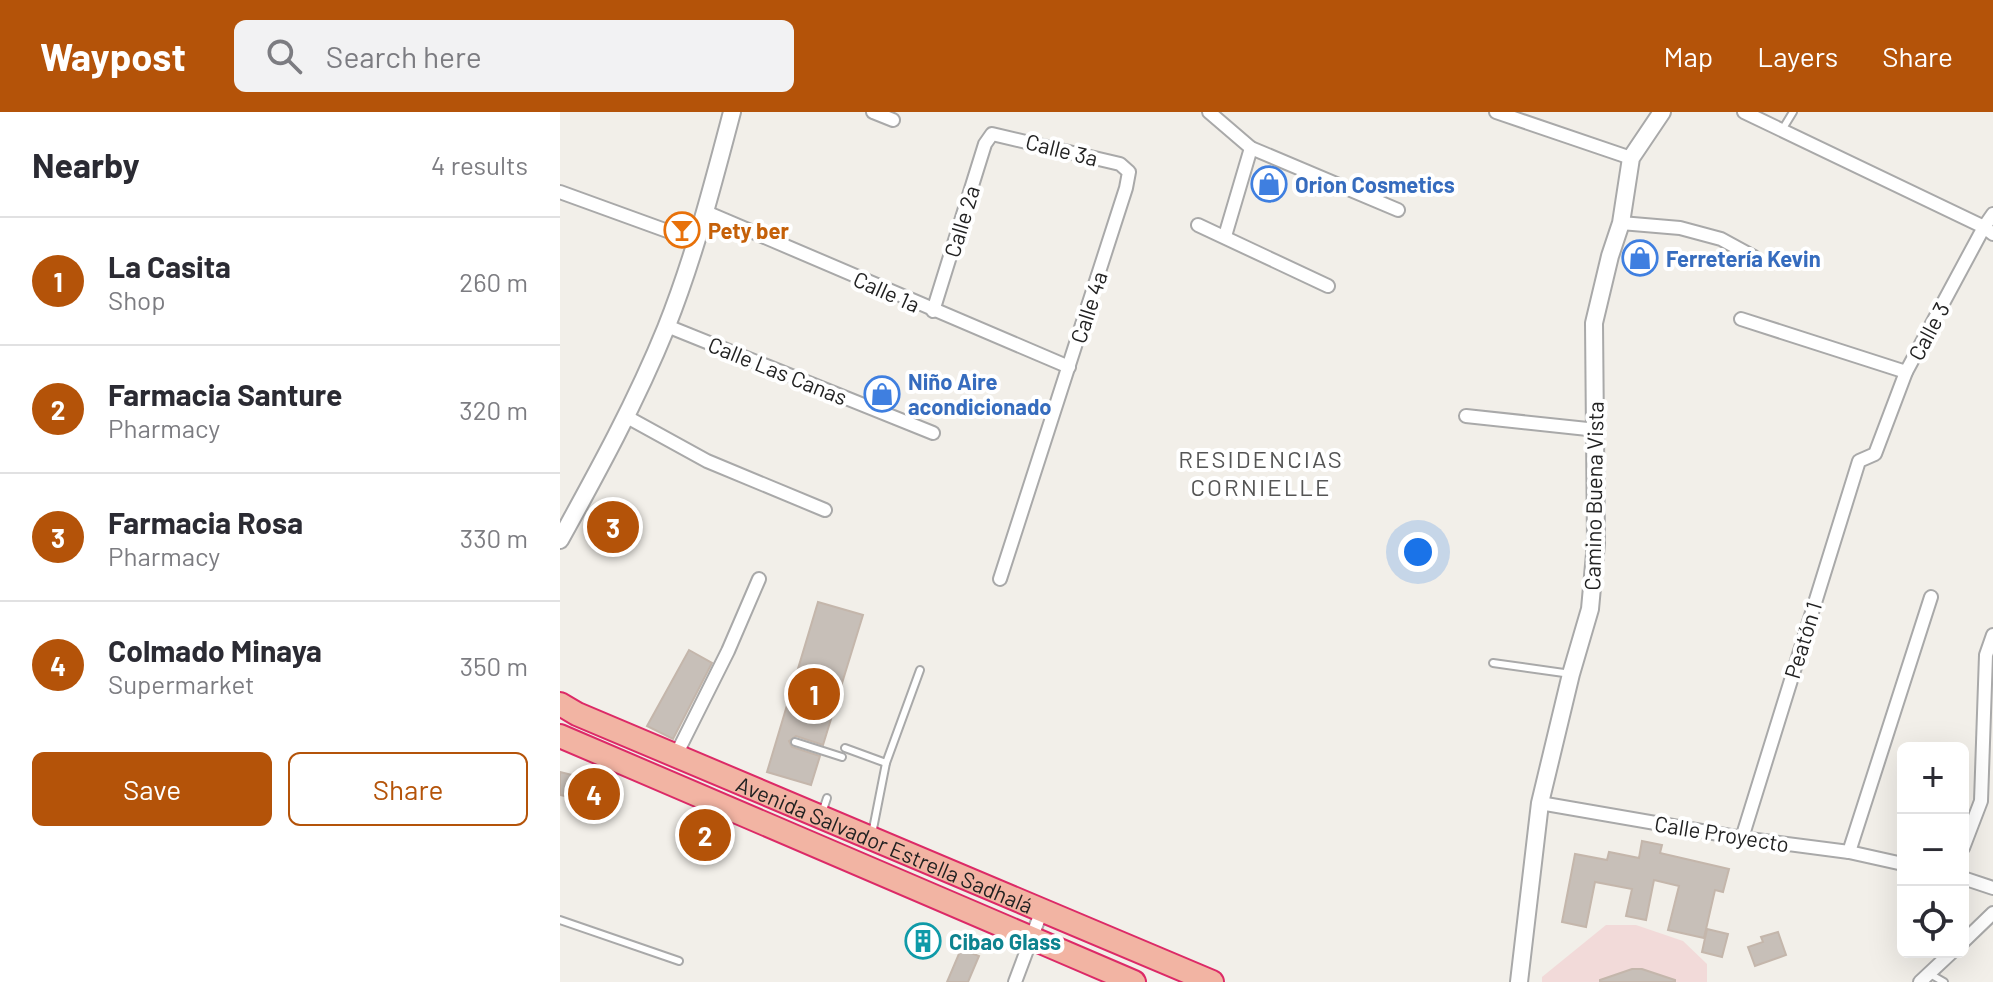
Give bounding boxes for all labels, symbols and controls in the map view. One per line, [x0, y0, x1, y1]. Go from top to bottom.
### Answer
search box [234, 20, 794, 92]
text: Waypost [40, 33, 186, 79]
icon: search [262, 34, 306, 78]
text: Search here [326, 38, 482, 74]
text: Map [1663, 39, 1713, 73]
text: Layers [1757, 39, 1838, 73]
text: Share [1882, 39, 1953, 73]
street label: Calle 3a [1023, 128, 1101, 170]
text: Nearby [32, 144, 140, 185]
text: 4 results [431, 149, 528, 180]
shop icon: Orion Cosmetics [1250, 165, 1288, 203]
place label: Orion Cosmetics [1295, 171, 1455, 197]
street label: Calle 2a [938, 182, 984, 260]
bar icon: Pety ber [663, 211, 701, 249]
place label: Pety ber [708, 217, 789, 243]
shop icon: Ferretería Kevin [1621, 239, 1659, 277]
place label: Ferretería Kevin [1666, 245, 1821, 271]
text: La Casita [108, 248, 231, 284]
street label: Calle 1a [850, 265, 924, 317]
text: 1 [53, 266, 63, 297]
text: 260 m [459, 266, 528, 297]
street label: Calle 4a [1064, 268, 1112, 346]
text: Shop [108, 284, 166, 315]
street label: Calle 3 [1902, 298, 1954, 364]
street label: Calle Las Canas [705, 330, 851, 410]
place label: Niño Aire acondicionado [908, 368, 1052, 419]
shop icon: Niño Aire acondicionado [863, 375, 901, 413]
text: Farmacia Santure [108, 376, 342, 412]
text: 2 [51, 394, 65, 425]
text: 320 m [459, 394, 528, 425]
street label: Camino Buena Vista [1578, 401, 1608, 591]
text: Pharmacy [108, 412, 220, 443]
district label: RESIDENCIAS CORNIELLE [1178, 444, 1344, 501]
pin: 3 [587, 497, 639, 557]
text: Farmacia Rosa [108, 504, 303, 540]
text: 3 [51, 522, 65, 553]
text: 330 m [460, 522, 528, 553]
your location [1398, 532, 1438, 572]
text: Pharmacy [108, 540, 220, 571]
street label: Peatón 1 [1778, 599, 1826, 681]
text: Colmado Minaya [108, 632, 322, 668]
text: 4 [50, 650, 66, 681]
text: 350 m [460, 650, 528, 681]
pin: 1 [788, 664, 840, 724]
text: Supermarket [108, 668, 255, 699]
map controls [1897, 742, 1969, 958]
button: + [1897, 742, 1969, 814]
button: Save [32, 752, 272, 826]
button: Share [288, 752, 528, 826]
pin: 4 [568, 764, 620, 824]
street label: Avenida Salvador Estrella Sadhalá [733, 770, 1037, 918]
pin: 2 [679, 805, 731, 865]
street label: Calle Proyecto [1653, 810, 1791, 856]
button: − [1897, 814, 1969, 886]
button: locate [1897, 886, 1969, 958]
building icon: Cibao Glass [904, 922, 942, 960]
place label: Cibao Glass [949, 928, 1061, 954]

